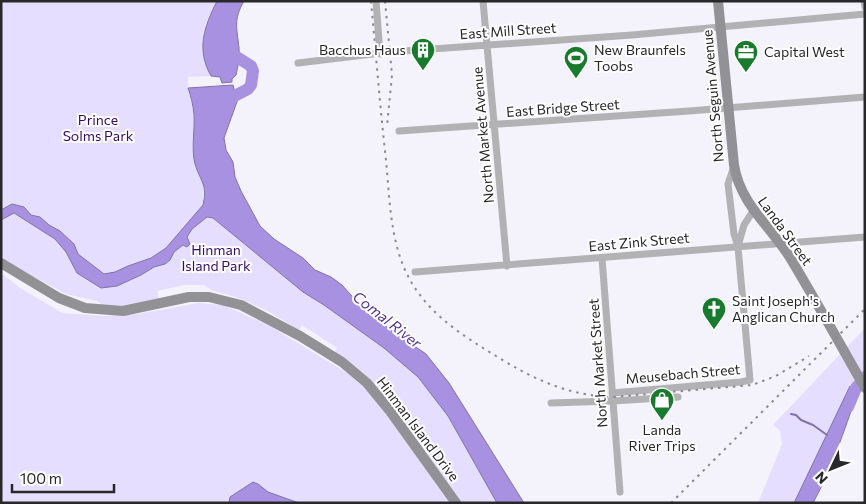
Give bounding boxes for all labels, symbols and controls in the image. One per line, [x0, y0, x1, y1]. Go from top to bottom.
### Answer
street label: East Mill Street [459, 19, 557, 42]
street label: North Seguin Avenue [698, 29, 727, 163]
building icon: Bacchus Haus [410, 37, 436, 71]
office icon: Capital West [733, 39, 759, 73]
place label: Bacchus Haus [319, 41, 406, 58]
place label: New Braunfels Toobs [594, 41, 686, 74]
place label: Capital West [764, 43, 845, 60]
sports icon: New Braunfels Toobs [563, 45, 589, 79]
street label: North Market Avenue [468, 66, 497, 204]
street label: East Bridge Street [506, 95, 621, 120]
park label: Prince Solms Park [63, 111, 134, 144]
street label: Landa Street [755, 193, 816, 269]
street label: East Zink Street [588, 229, 690, 254]
park label: Hinman Island Park [181, 241, 251, 274]
water label: Comal River [350, 287, 426, 352]
place label: Saint Joseph's Anglican Church [732, 292, 835, 325]
church icon: Saint Joseph's Anglican Church [701, 296, 727, 330]
street label: North Market Street [584, 298, 611, 428]
street label: Meusebach Street [625, 360, 741, 387]
street label: Hinman Island Drive [374, 373, 463, 484]
shop icon: Landa River Trips [649, 387, 675, 421]
place label: Landa River Trips [628, 421, 696, 454]
north arrow [806, 444, 856, 494]
scale bar [12, 462, 115, 494]
text: 100 m [20, 469, 62, 487]
text: N [811, 469, 831, 488]

